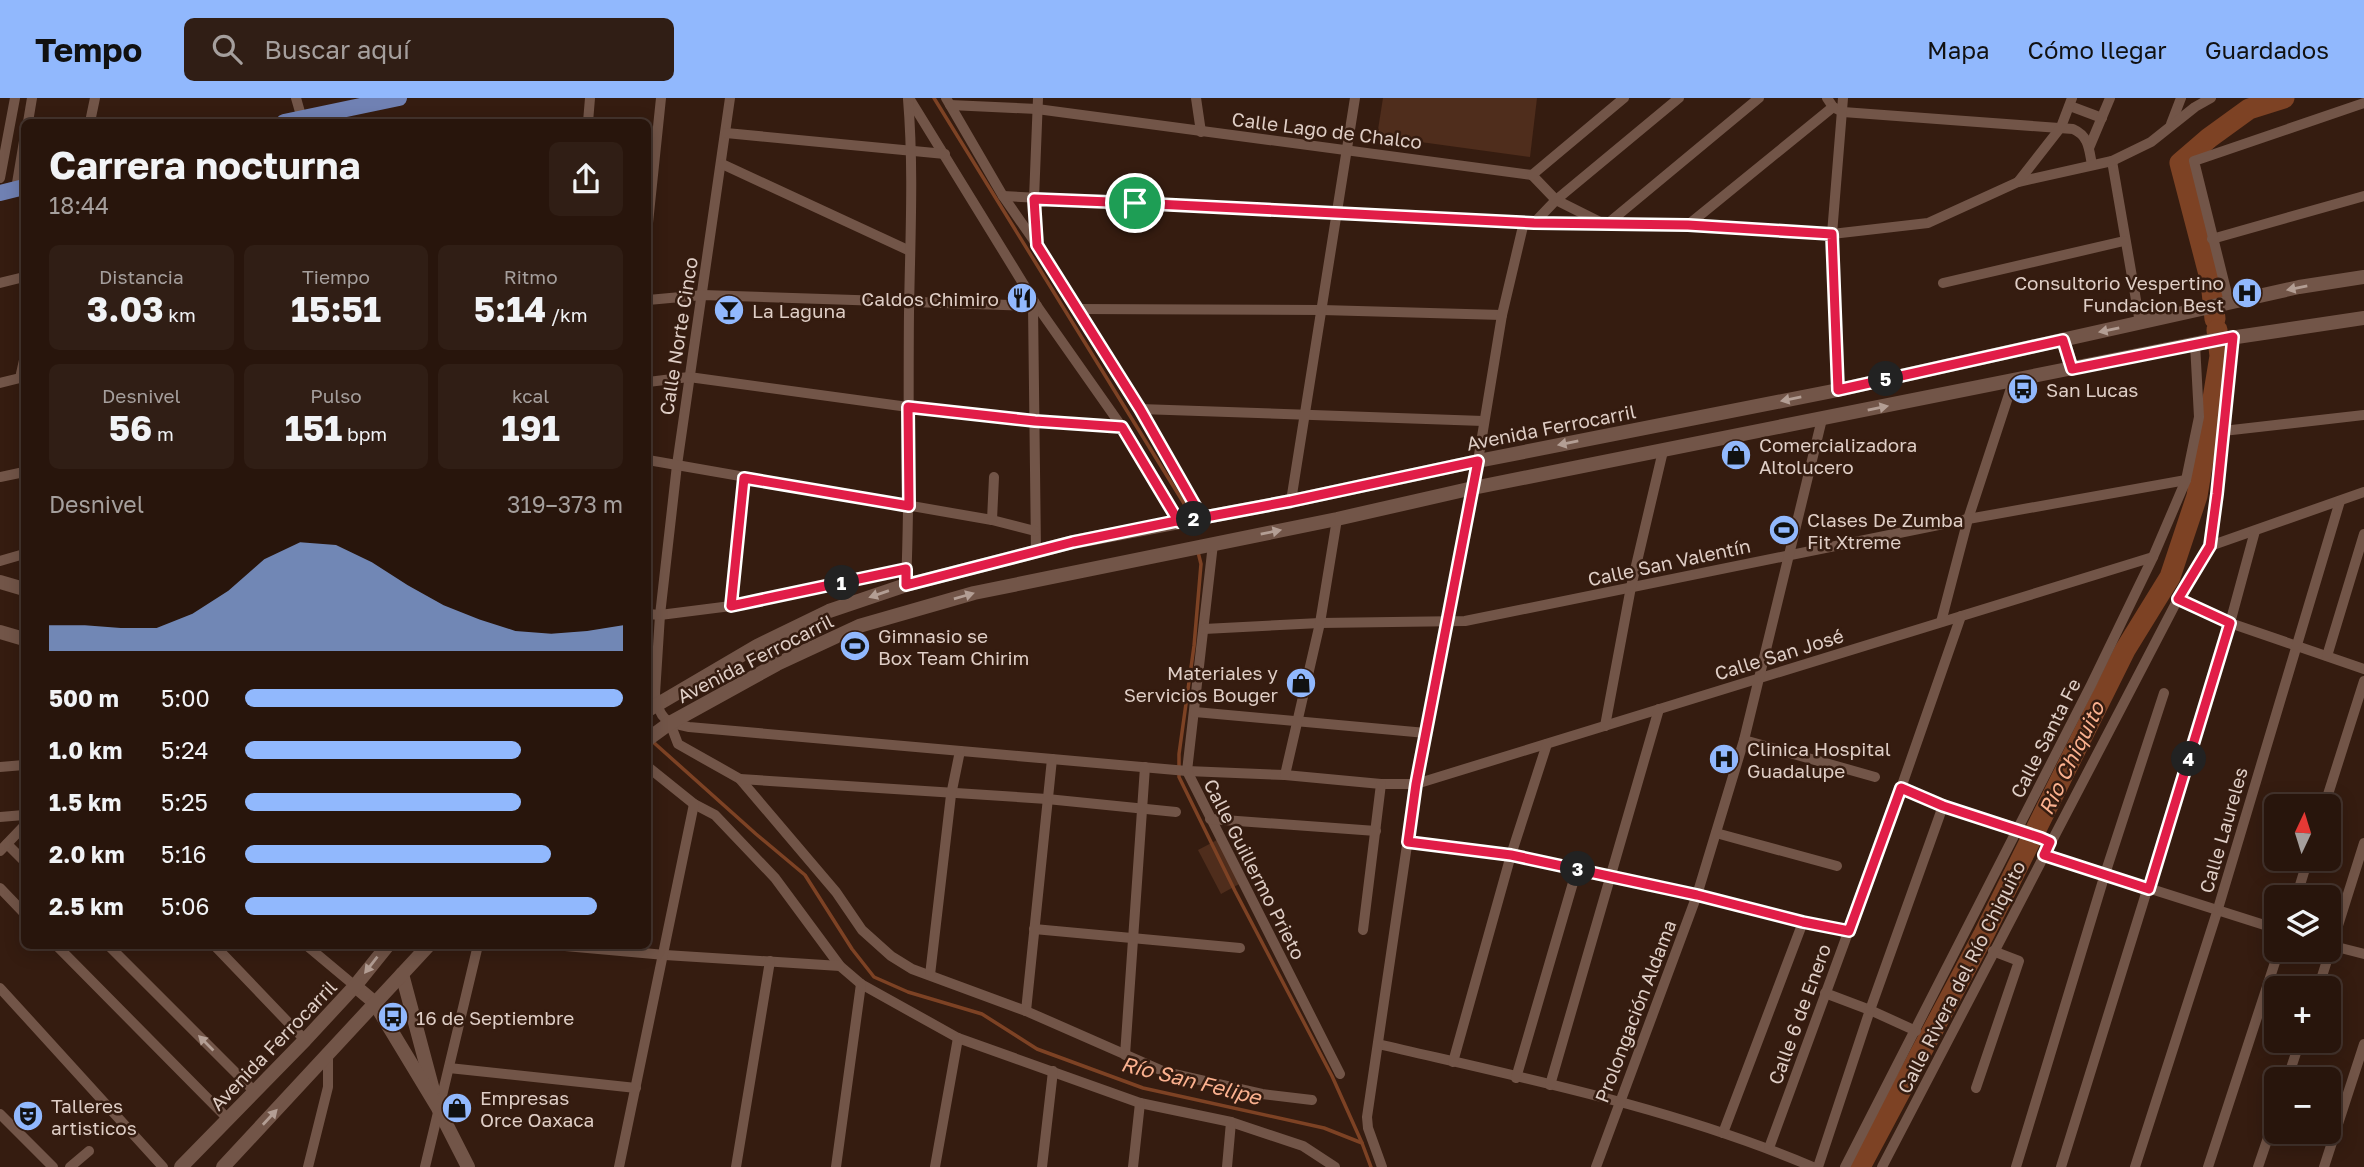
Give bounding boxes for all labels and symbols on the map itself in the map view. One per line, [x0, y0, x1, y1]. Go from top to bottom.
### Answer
street label: Calle Lago de Chalco [1231, 107, 1423, 153]
pin [1105, 173, 1165, 233]
street label: Calle Norte Cinco [654, 255, 702, 417]
place label: Consultorio Vespertino Fundacion Best [2014, 271, 2224, 316]
hospital icon: Consultorio Vespertino Fundacion Best [2230, 276, 2264, 310]
restaurant icon: Caldos Chimiro [1005, 281, 1039, 315]
one-way arrow [2286, 283, 2308, 294]
place label: Caldos Chimiro [861, 287, 999, 310]
bar icon: La Laguna [712, 293, 746, 327]
place label: La Laguna [752, 299, 846, 322]
one-way arrow [2098, 325, 2120, 336]
pin: 5 [1868, 362, 1904, 396]
bus stop icon: San Lucas [2006, 372, 2040, 406]
place label: San Lucas [2046, 378, 2138, 401]
one-way arrow [1780, 394, 1802, 405]
street label: Avenida Ferrocarril [1464, 399, 1638, 455]
one-way arrow [1867, 403, 1889, 414]
place label: Comercializadora Altolucero [1759, 433, 1917, 478]
one-way arrow [1557, 438, 1579, 449]
shop icon: Comercializadora Altolucero [1719, 438, 1753, 472]
pin: 2 [1176, 502, 1212, 536]
place label: Clases De Zumba Fit Xtreme [1807, 508, 1963, 553]
sports icon: Clases De Zumba Fit Xtreme [1767, 513, 1801, 547]
one-way arrow [1260, 527, 1282, 538]
street label: Calle San Valentín [1585, 534, 1753, 590]
pin: 1 [824, 566, 860, 601]
one-way arrow [868, 589, 889, 600]
one-way arrow [954, 590, 975, 600]
street label: Avenida Ferrocarril [673, 609, 837, 707]
street label: Calle San José [1712, 623, 1846, 685]
place label: Gimnasio se Box Team Chirim [878, 624, 1029, 669]
sports icon: Gimnasio se Box Team Chirim [838, 629, 872, 663]
place label: Materiales y Servicios Bouger [1124, 661, 1279, 706]
shop icon: Materiales y Servicios Bouger [1284, 666, 1318, 700]
street label: Calle Santa Fe [2005, 674, 2085, 802]
water label: Rio Chiquito [2032, 696, 2110, 819]
place label: Clinica Hospital Guadalupe [1747, 737, 1891, 782]
hospital icon: Clinica Hospital Guadalupe [1707, 742, 1741, 776]
pin: 4 [2172, 742, 2206, 776]
street label: Calle Laureles [2194, 764, 2252, 896]
street label: Calle Guillermo Prieto [1199, 775, 1311, 963]
north arrow [2264, 794, 2342, 872]
pin: 3 [1560, 852, 1596, 886]
street label: Calle Rivera del Río Chiquito [1892, 857, 2030, 1097]
street label: Prolongación Aldama [1590, 916, 1680, 1106]
street label: Calle 6 de Enero [1763, 941, 1835, 1087]
one-way arrow [364, 956, 379, 974]
street label: Avenida Ferrocarril [205, 975, 341, 1115]
bus stop icon: 16 de Septiembre [376, 1000, 410, 1034]
place label: 16 de Septiembre [416, 1006, 574, 1029]
one-way arrow [198, 1035, 215, 1051]
water label: Río San Felipe [1118, 1050, 1265, 1110]
place label: Empresas Orce Oaxaca [480, 1086, 594, 1131]
shop icon: Empresas Orce Oaxaca [440, 1091, 474, 1125]
place label: Talleres artisticos [51, 1094, 137, 1139]
theatre icon: Talleres artisticos [11, 1099, 45, 1133]
one-way arrow [261, 1109, 277, 1126]

